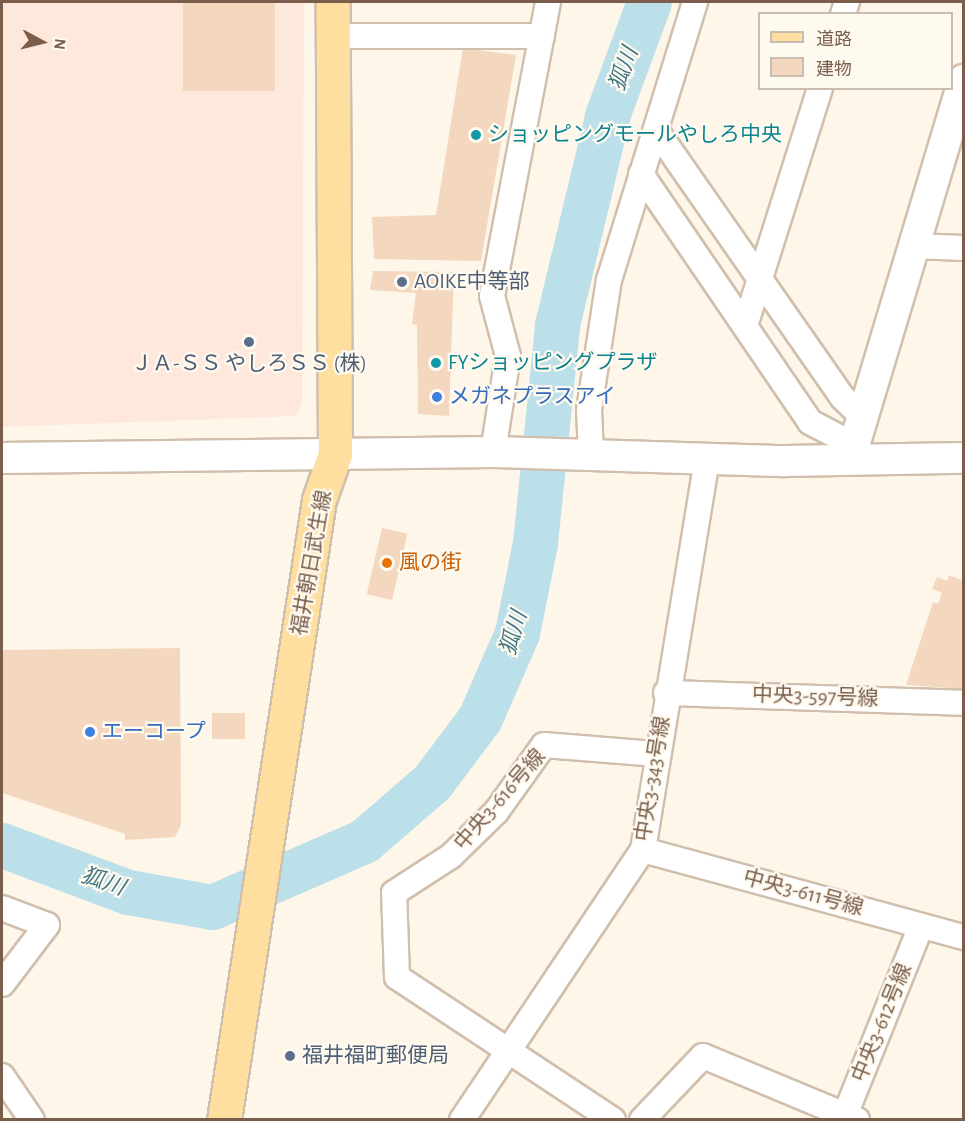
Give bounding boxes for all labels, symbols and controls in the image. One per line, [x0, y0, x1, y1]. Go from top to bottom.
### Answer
north arrow [12, 12, 72, 72]
legend [758, 12, 953, 90]
text: 道路 [816, 31, 852, 49]
text: N [51, 38, 68, 51]
water label: 狐川 [604, 44, 644, 94]
text: 建物 [816, 61, 852, 79]
place label: ショッピングモールやしろ中央 [488, 122, 782, 148]
marker: ショッピングモールやしろ中央 [469, 128, 483, 142]
place label: AOIKE中等部 [414, 269, 529, 295]
marker: AOIKE中等部 [395, 275, 409, 289]
marker: ＪＡ-ＳＳ やしろＳＳ (株) [242, 335, 256, 349]
place label: FYショッピングプラザ [448, 350, 658, 376]
place label: ＪＡ-ＳＳ やしろＳＳ (株) [131, 351, 367, 377]
marker: FYショッピングプラザ [429, 356, 443, 370]
place label: メガネプラスアイ [449, 384, 617, 410]
marker: メガネプラスアイ [430, 390, 444, 404]
street label: 福井朝日武生線 [287, 488, 337, 638]
place label: 風の街 [399, 550, 462, 576]
marker: 風の街 [380, 556, 394, 570]
water label: 狐川 [495, 608, 533, 658]
street label: 中央3-597号線 [751, 682, 879, 712]
street label: 中央3-343号線 [631, 715, 675, 843]
place label: エーコープ [102, 719, 207, 745]
marker: エーコープ [83, 725, 97, 739]
street label: 中央3-616号線 [449, 744, 551, 856]
water label: 狐川 [78, 862, 128, 902]
street label: 中央3-611号線 [740, 865, 866, 921]
street label: 中央3-612号線 [847, 960, 917, 1086]
place label: 福井福町郵便局 [302, 1043, 449, 1069]
marker: 福井福町郵便局 [283, 1049, 297, 1063]

